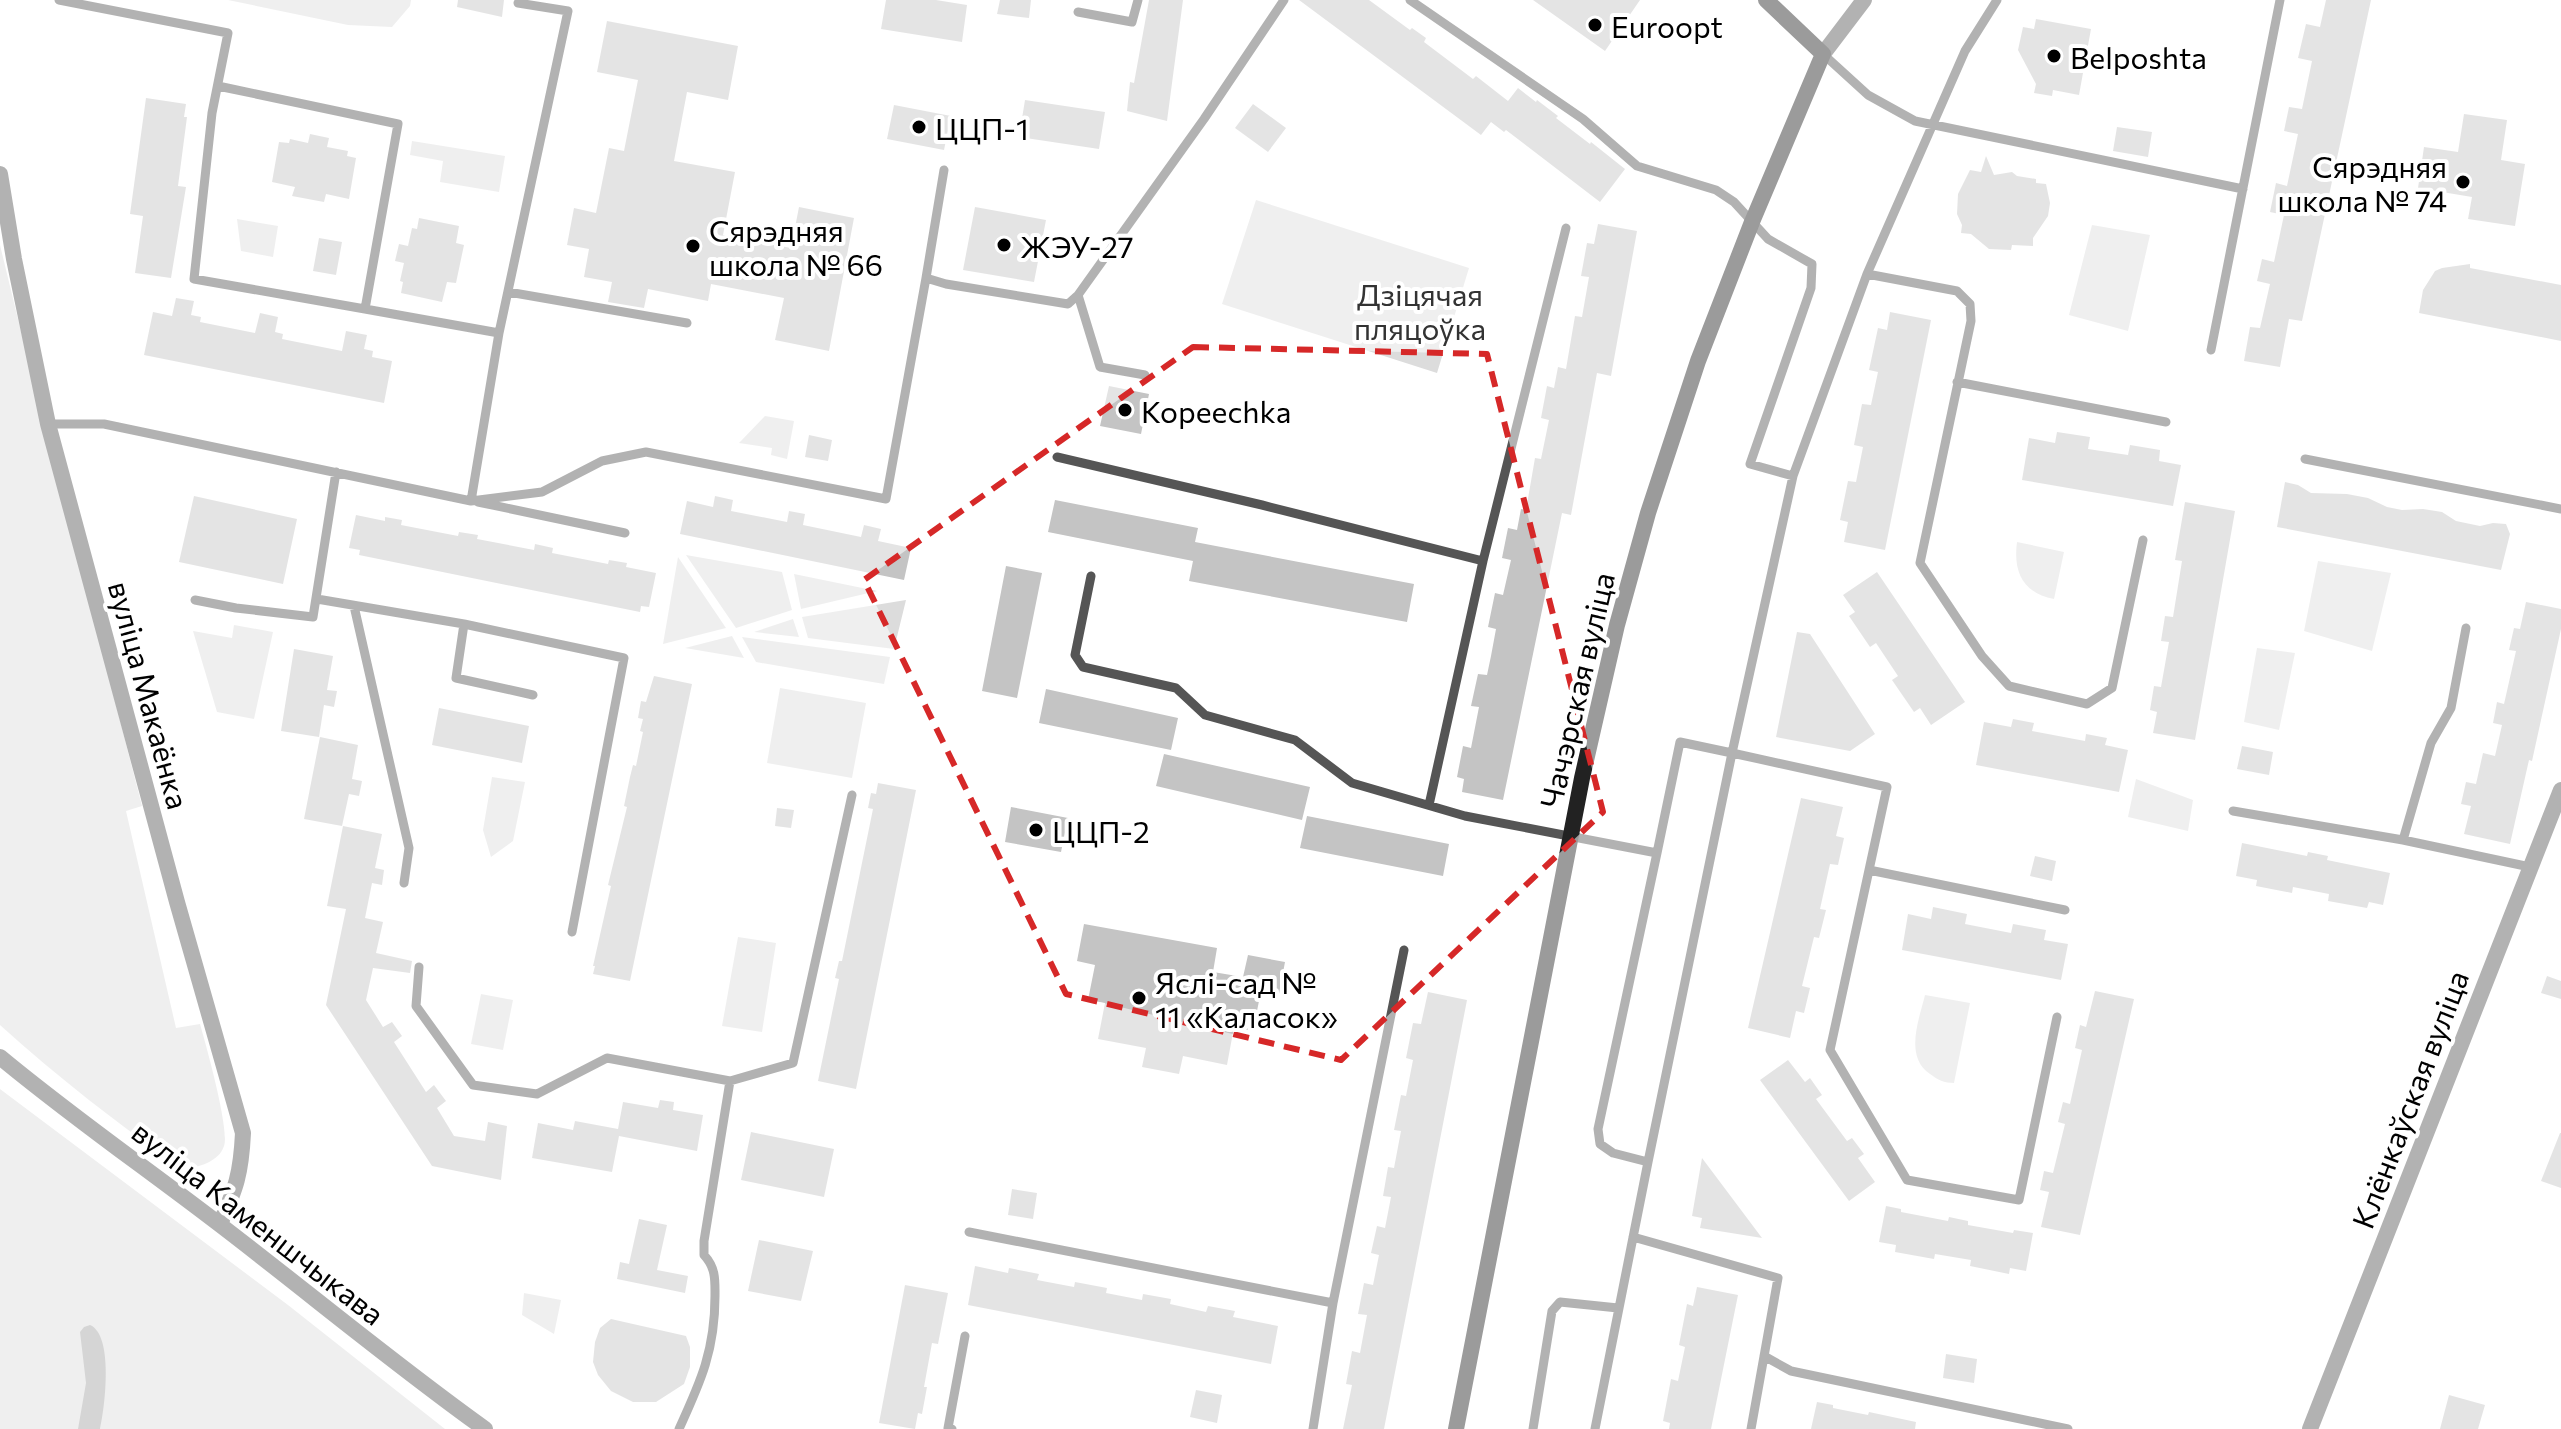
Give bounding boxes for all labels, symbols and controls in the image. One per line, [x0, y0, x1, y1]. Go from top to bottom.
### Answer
place label: Euroopt [1611, 7, 1723, 44]
marker: Euroopt [1586, 16, 1604, 34]
place label: Belposhta [2070, 38, 2207, 75]
marker: Belposhta [2045, 47, 2063, 65]
place label: ЦЦП-1 [935, 109, 1029, 146]
marker: ЦЦП-1 [910, 118, 928, 136]
place label: Сярэдняя школа № 74 [2277, 147, 2447, 218]
marker: Сярэдняя школа № 74 [2454, 173, 2472, 191]
place label: Сярэдняя школа № 66 [709, 211, 883, 282]
place label: ЖЭУ-27 [1020, 227, 1134, 264]
marker: ЖЭУ-27 [995, 236, 1013, 254]
marker: Сярэдняя школа № 66 [684, 237, 702, 255]
park label: Дзіцячая пляцоўка [1354, 275, 1486, 346]
place label: Kopeechka [1141, 392, 1291, 429]
marker: Kopeechka [1116, 401, 1134, 419]
street label: Чачэрская вуліца [1531, 569, 1621, 811]
street label: вуліца Макаёнка [102, 577, 198, 813]
place label: ЦЦП-2 [1052, 812, 1150, 849]
marker: ЦЦП-2 [1027, 821, 1045, 839]
place label: Яслі-сад № 11 «Каласок» [1155, 963, 1338, 1034]
street label: Клёнкаўская вуліца [2343, 965, 2475, 1233]
marker: Яслі-сад № 11 «Каласок» [1130, 989, 1148, 1007]
street label: вуліца Каменшчыкава [126, 1112, 392, 1332]

